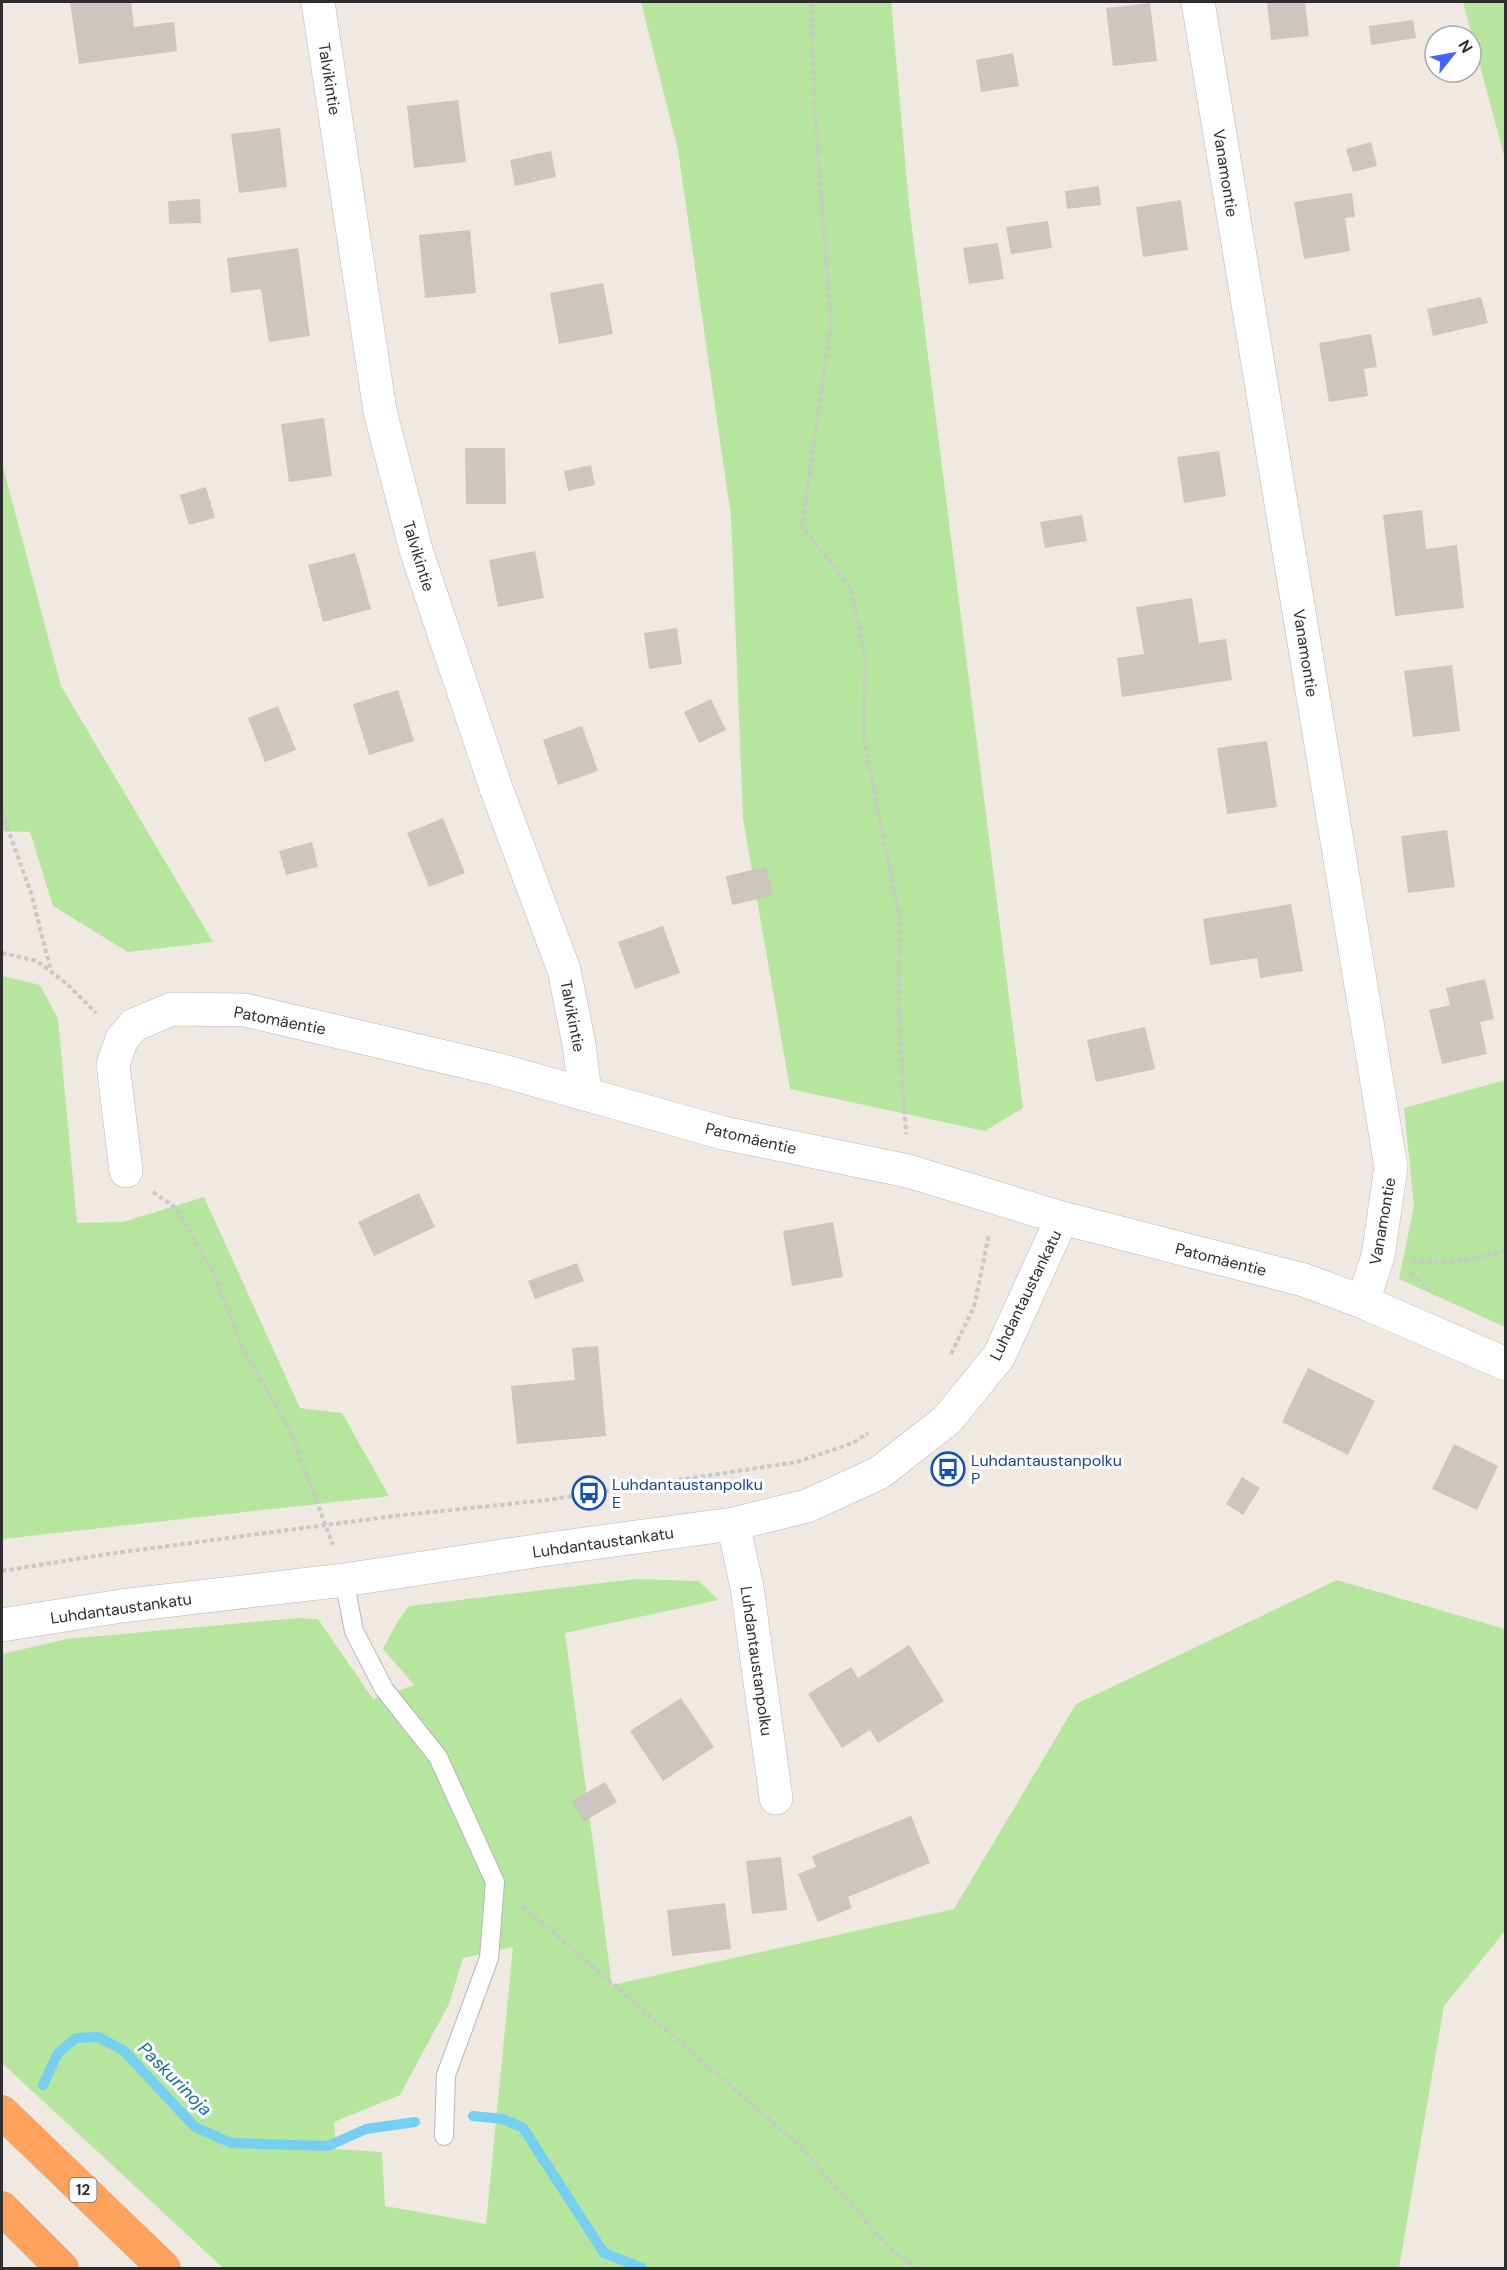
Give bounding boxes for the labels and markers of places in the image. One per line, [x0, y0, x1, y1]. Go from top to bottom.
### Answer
place label: Luhdantaustanpolku P [971, 1450, 1122, 1489]
bus stop icon: Luhdantaustanpolku P [930, 1451, 966, 1487]
place label: Luhdantaustanpolku E [612, 1474, 763, 1513]
bus stop icon: Luhdantaustanpolku E [571, 1475, 607, 1511]

